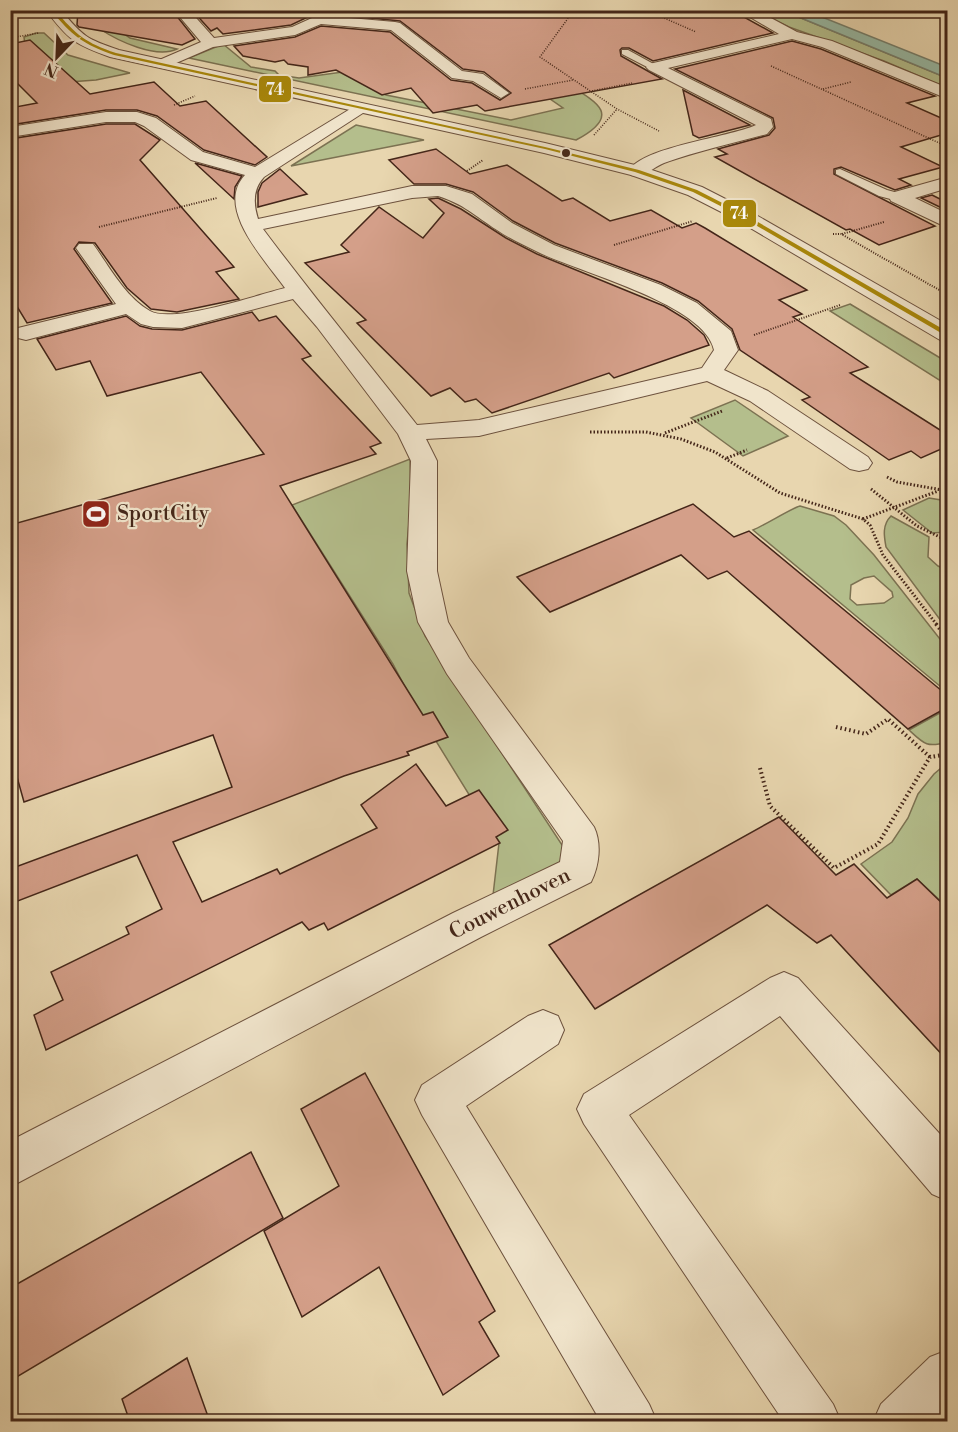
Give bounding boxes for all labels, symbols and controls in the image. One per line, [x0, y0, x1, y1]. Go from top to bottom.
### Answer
north arrow [27, 27, 87, 87]
text: N [41, 58, 61, 82]
line badge: 74 [258, 75, 292, 103]
text: 74 [265, 80, 285, 100]
unlabelled marker [560, 147, 572, 159]
line badge: 74 [722, 199, 757, 228]
text: 74 [729, 204, 749, 224]
sports icon: SportCity [80, 498, 112, 530]
place label: SportCity [117, 501, 210, 527]
street label: Couwenhoven [445, 862, 575, 946]

